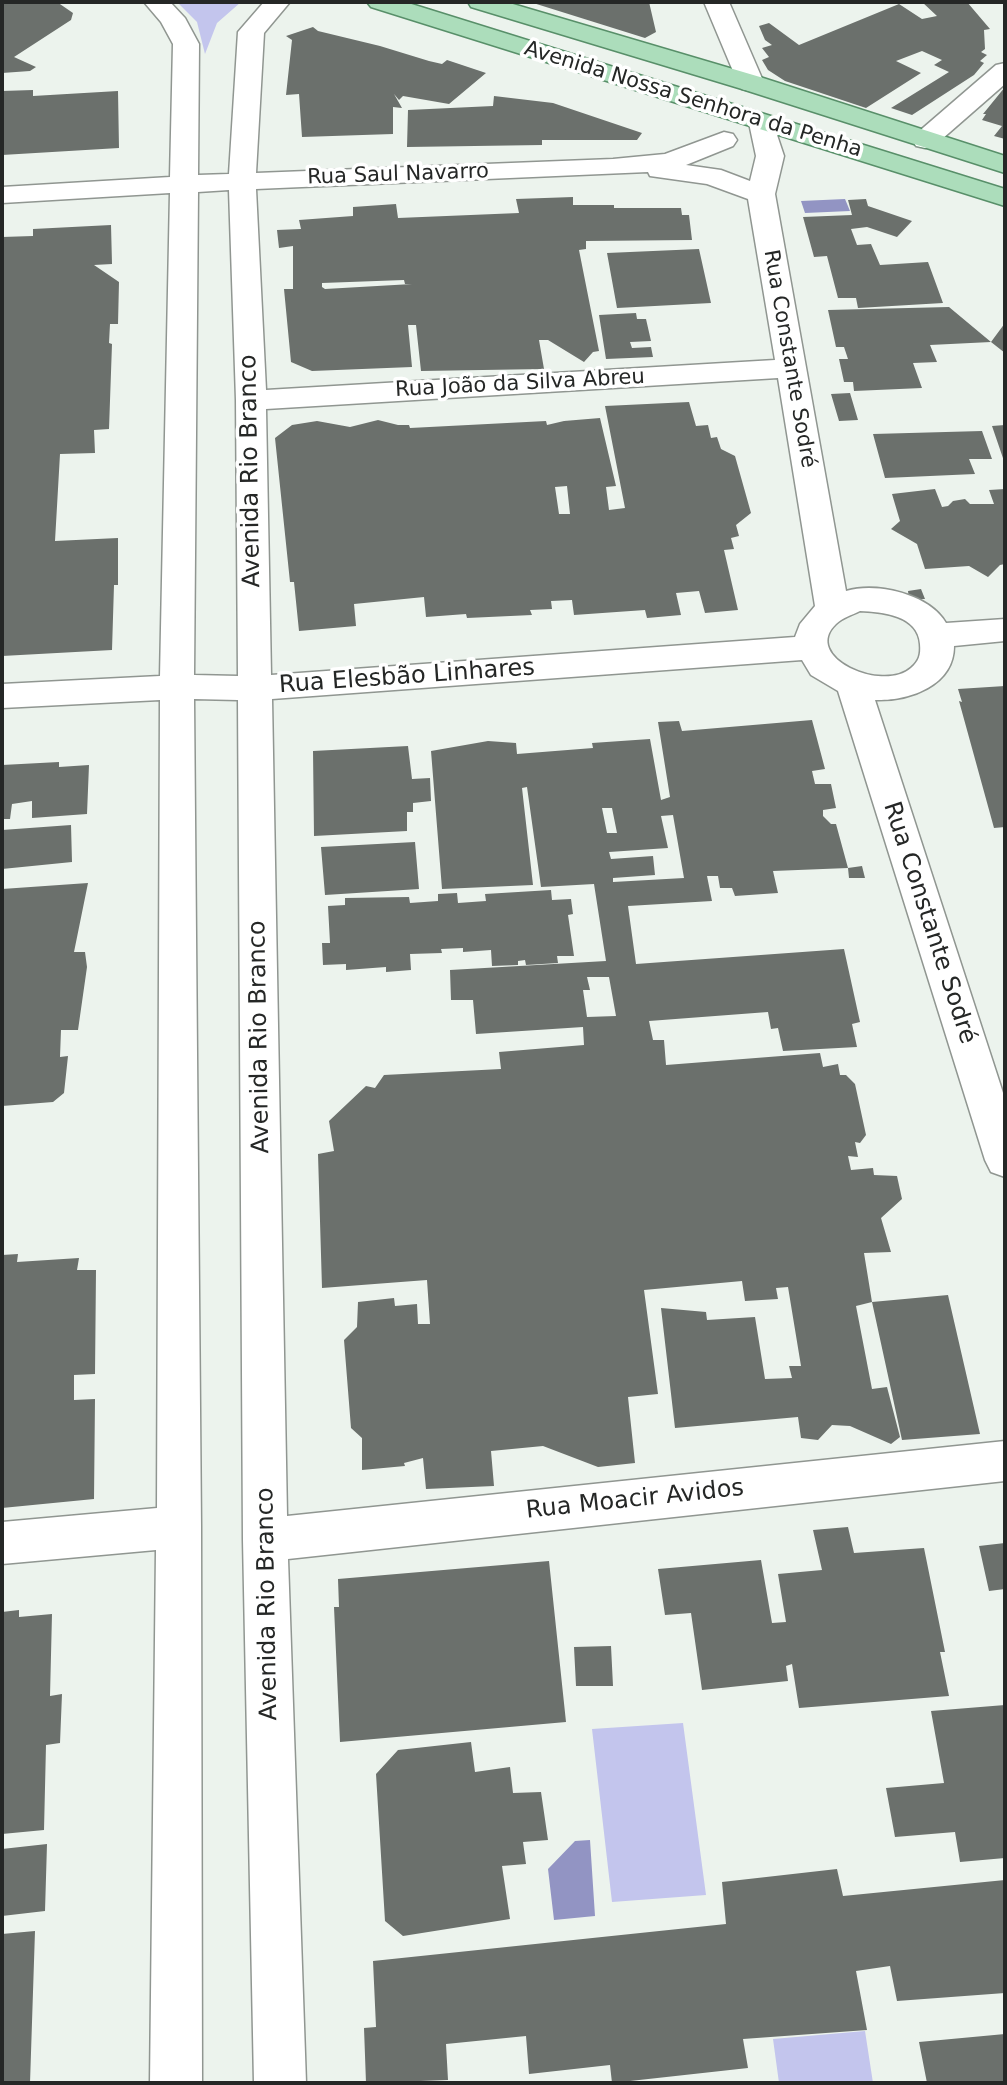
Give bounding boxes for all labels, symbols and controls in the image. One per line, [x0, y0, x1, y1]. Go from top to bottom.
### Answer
street label: Avenida Nossa Senhora da Penha [521, 37, 865, 163]
street label: Rua Saul Navarro [307, 159, 489, 191]
street label: Rua Constante Sodré [757, 248, 821, 470]
street label: Avenida Rio Branco [235, 354, 267, 588]
street label: Rua João da Silva Abreu [395, 365, 645, 403]
street label: Rua Elesbão Linhares [278, 654, 536, 700]
street label: Rua Constante Sodré [876, 798, 982, 1048]
street label: Avenida Rio Branco [244, 920, 276, 1154]
street label: Rua Moacir Avidos [525, 1474, 745, 1526]
street label: Avenida Rio Branco [252, 1487, 284, 1721]

